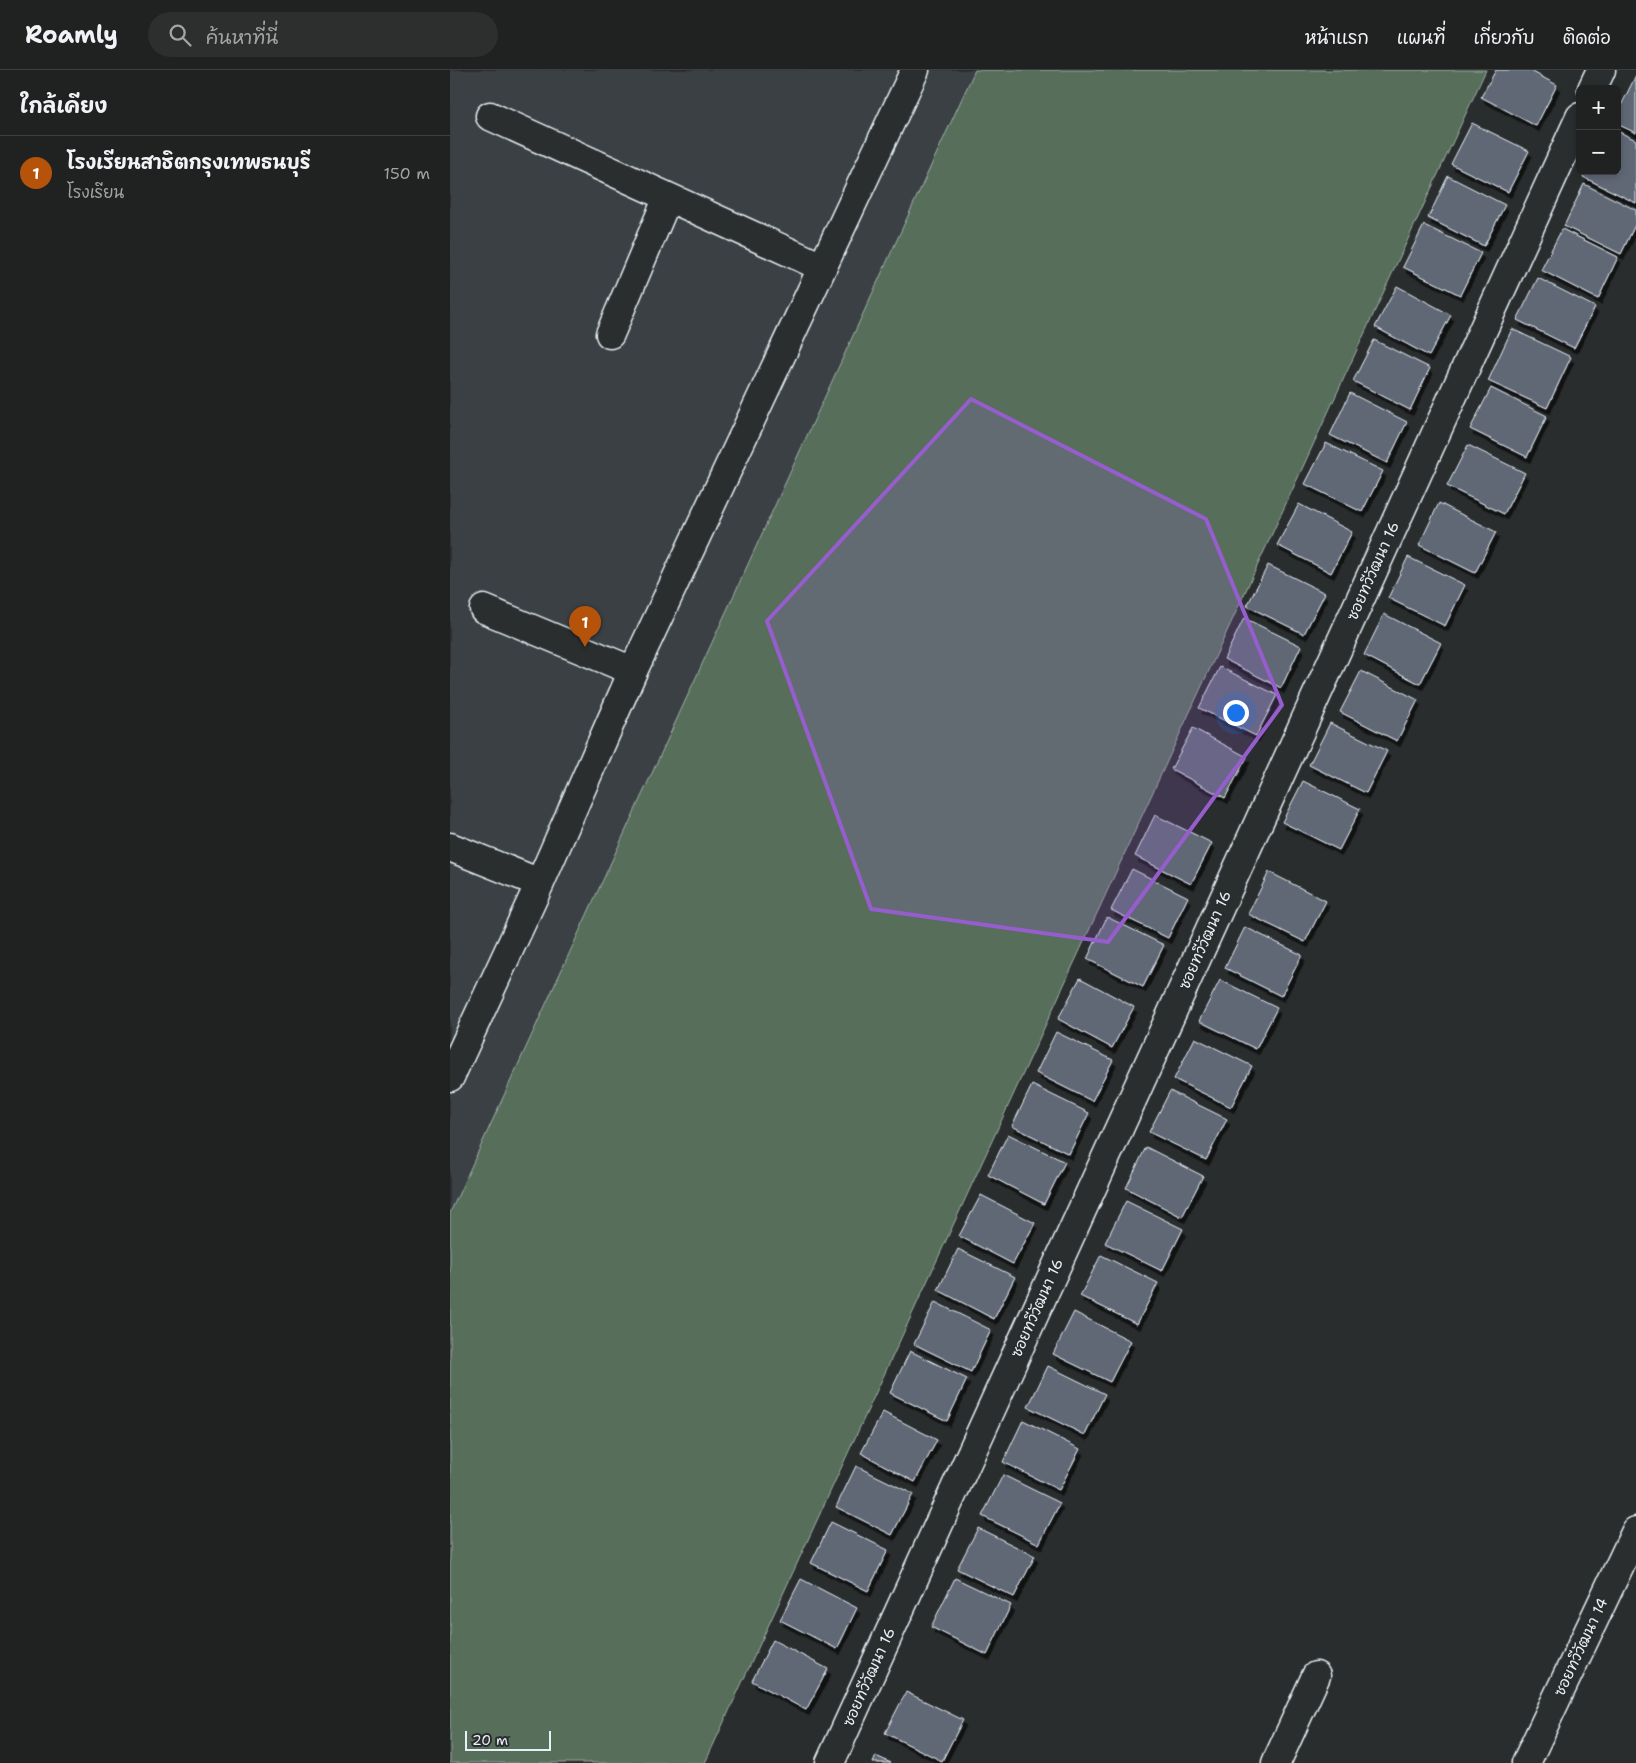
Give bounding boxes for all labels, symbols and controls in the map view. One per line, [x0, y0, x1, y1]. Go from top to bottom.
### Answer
search box [148, 12, 498, 57]
text: Roamly [25, 19, 118, 51]
icon: search [166, 21, 194, 49]
text: ค้นหาที่นี่ [206, 25, 278, 50]
text: หน้าแรก [1305, 26, 1369, 50]
text: แผนที่ [1397, 26, 1445, 50]
text: เกี่ยวกับ [1473, 26, 1535, 50]
text: ติดต่อ [1563, 26, 1611, 50]
map controls [1576, 85, 1621, 175]
button: + [1576, 85, 1621, 130]
text: ใกล้เคียง [20, 92, 107, 120]
button: − [1576, 130, 1621, 175]
text: โรงเรียนสาธิตกรุงเทพธนบุรี [67, 150, 310, 175]
text: 1 [32, 163, 40, 184]
text: 150 m [383, 163, 430, 184]
text: โรงเรียน [67, 182, 124, 203]
street label: ซอยทวีวัฒนา 16 [1342, 518, 1404, 624]
pin: 1 [569, 606, 601, 647]
your location [1223, 700, 1249, 726]
street label: ซอยทวีวัฒนา 16 [1174, 887, 1236, 993]
street label: ซอยทวีวัฒนา 16 [1006, 1255, 1068, 1361]
street label: ซอยทวีวัฒนา 14 [1550, 1595, 1612, 1699]
street label: ซอยทวีวัฒนา 16 [838, 1624, 900, 1730]
scale bar [465, 1728, 551, 1751]
text: 20 m [472, 1731, 508, 1749]

